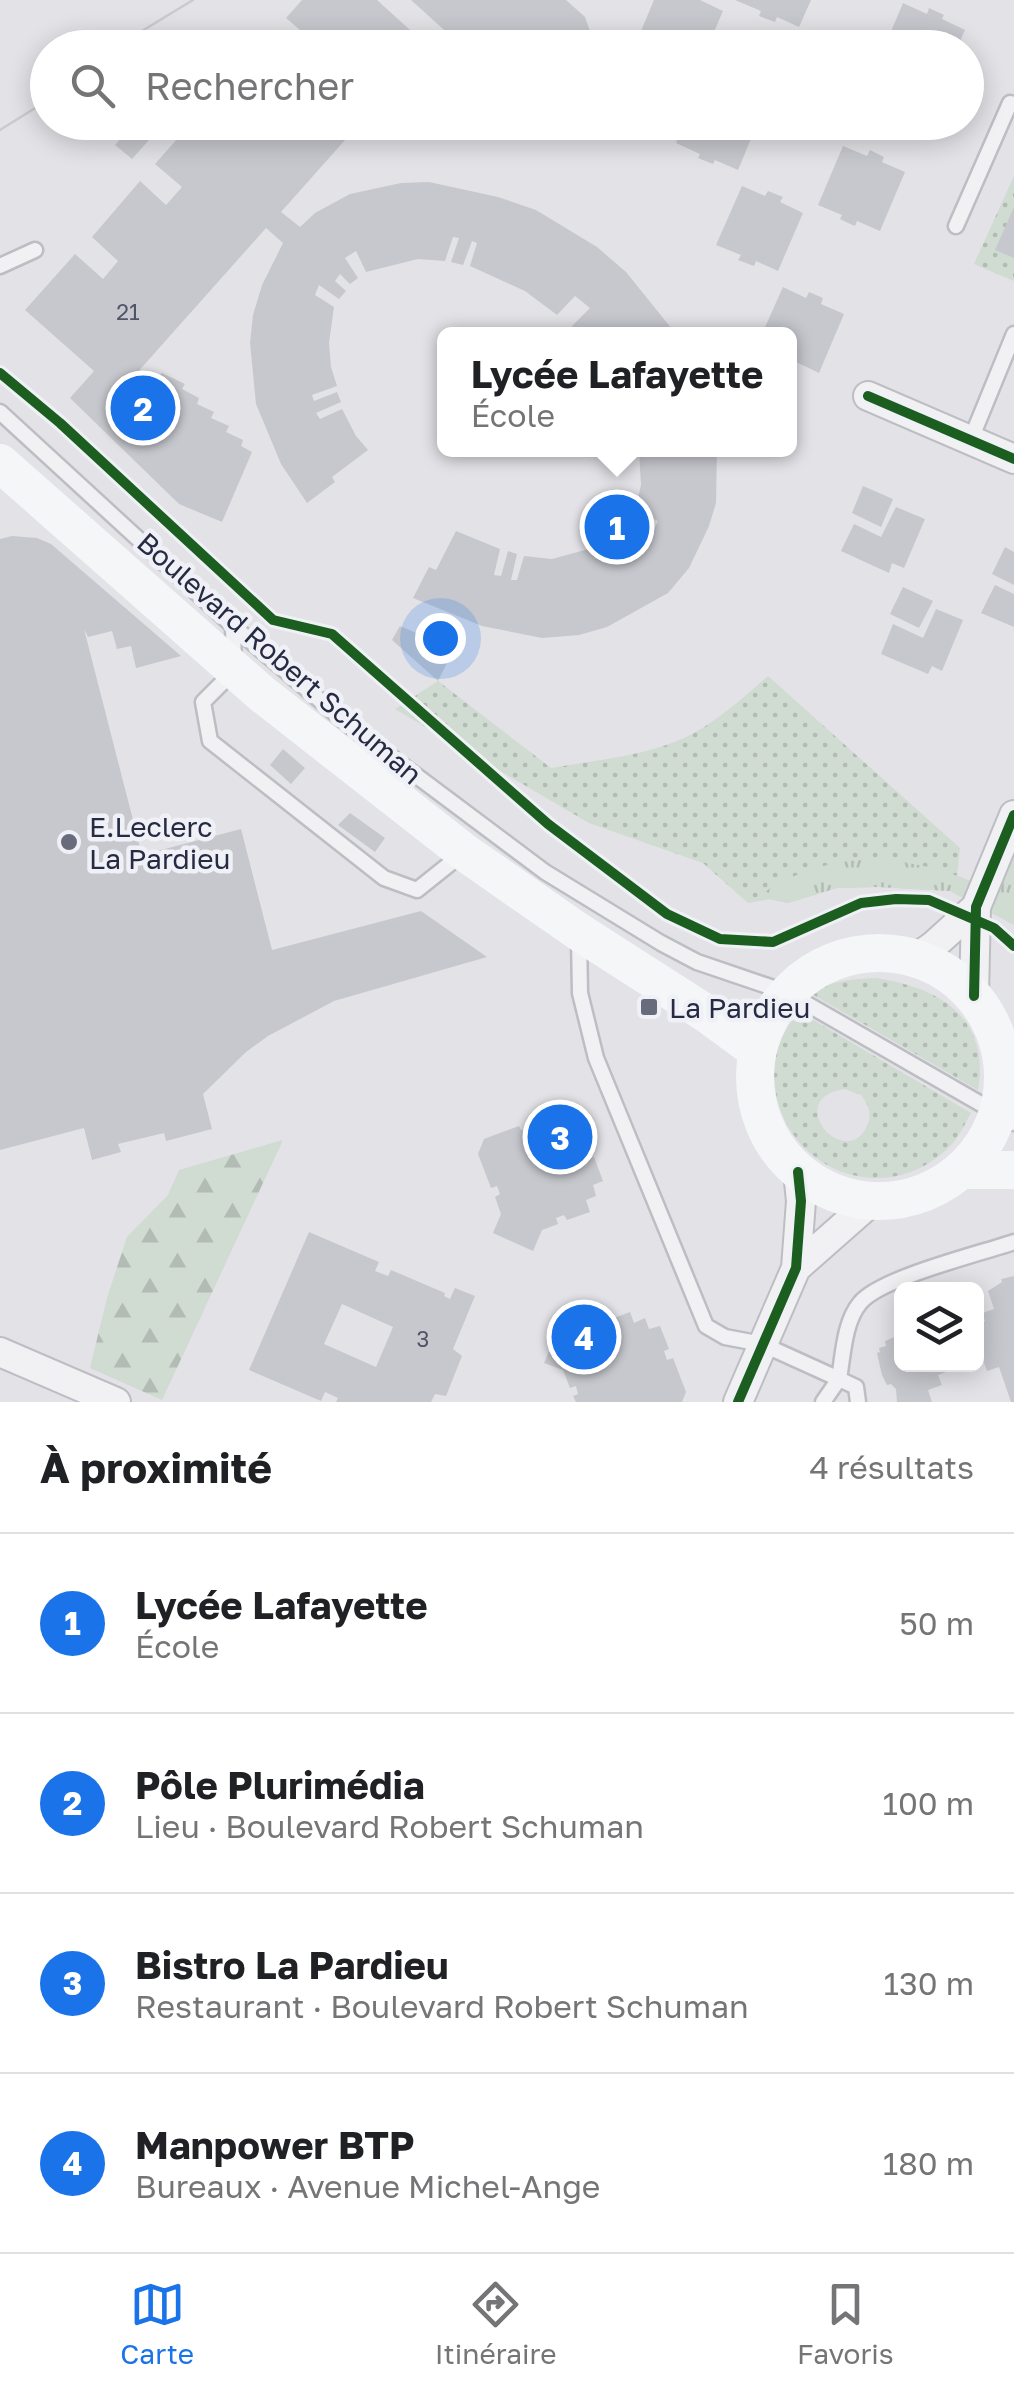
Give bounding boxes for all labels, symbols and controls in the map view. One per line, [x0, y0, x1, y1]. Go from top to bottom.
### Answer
search box [30, 30, 984, 140]
icon: search [65, 58, 120, 113]
text: Rechercher [145, 63, 354, 108]
house number: 21 [116, 298, 140, 325]
popup [437, 327, 797, 457]
text: Lycée Lafayette [471, 351, 763, 396]
pin: 2 [110, 370, 176, 446]
text: École [471, 396, 555, 434]
pin: 1 [584, 490, 650, 564]
street label: Boulevard Robert Schuman [131, 525, 429, 791]
your location [415, 613, 466, 664]
place label: E.Leclerc La Pardieu [89, 810, 231, 875]
marker: E.Leclerc La Pardieu [58, 831, 80, 853]
place label: La Pardieu [669, 991, 811, 1024]
marker: La Pardieu [638, 996, 660, 1018]
pin: 3 [528, 1100, 592, 1174]
map controls [894, 1282, 984, 1372]
button: layers [894, 1282, 984, 1372]
pin: 4 [552, 1300, 616, 1374]
house number: 3 [417, 1325, 429, 1352]
text: À proximité [40, 1442, 272, 1492]
text: 4 résultats [810, 1448, 974, 1486]
text: Lycée Lafayette [135, 1582, 428, 1627]
text: 1 [64, 1604, 81, 1642]
text: 50 m [899, 1604, 974, 1642]
text: École [135, 1627, 219, 1665]
text: Pôle Plurimédia [135, 1762, 425, 1807]
text: 2 [63, 1784, 82, 1822]
text: 100 m [882, 1784, 974, 1822]
text: Lieu · Boulevard Robert Schuman [135, 1807, 644, 1845]
text: Bistro La Pardieu [135, 1942, 449, 1987]
text: 3 [63, 1964, 82, 2002]
text: 130 m [884, 1964, 974, 2002]
text: Restaurant · Boulevard Robert Schuman [135, 1987, 749, 2025]
text: Manpower BTP [135, 2122, 415, 2167]
text: 4 [62, 2144, 83, 2182]
text: 180 m [883, 2144, 974, 2182]
text: Bureaux · Avenue Michel-Ange [135, 2167, 600, 2205]
tab: Carte [120, 2277, 194, 2370]
tab: Itinéraire [435, 2277, 557, 2370]
tab: Favoris [797, 2277, 894, 2370]

